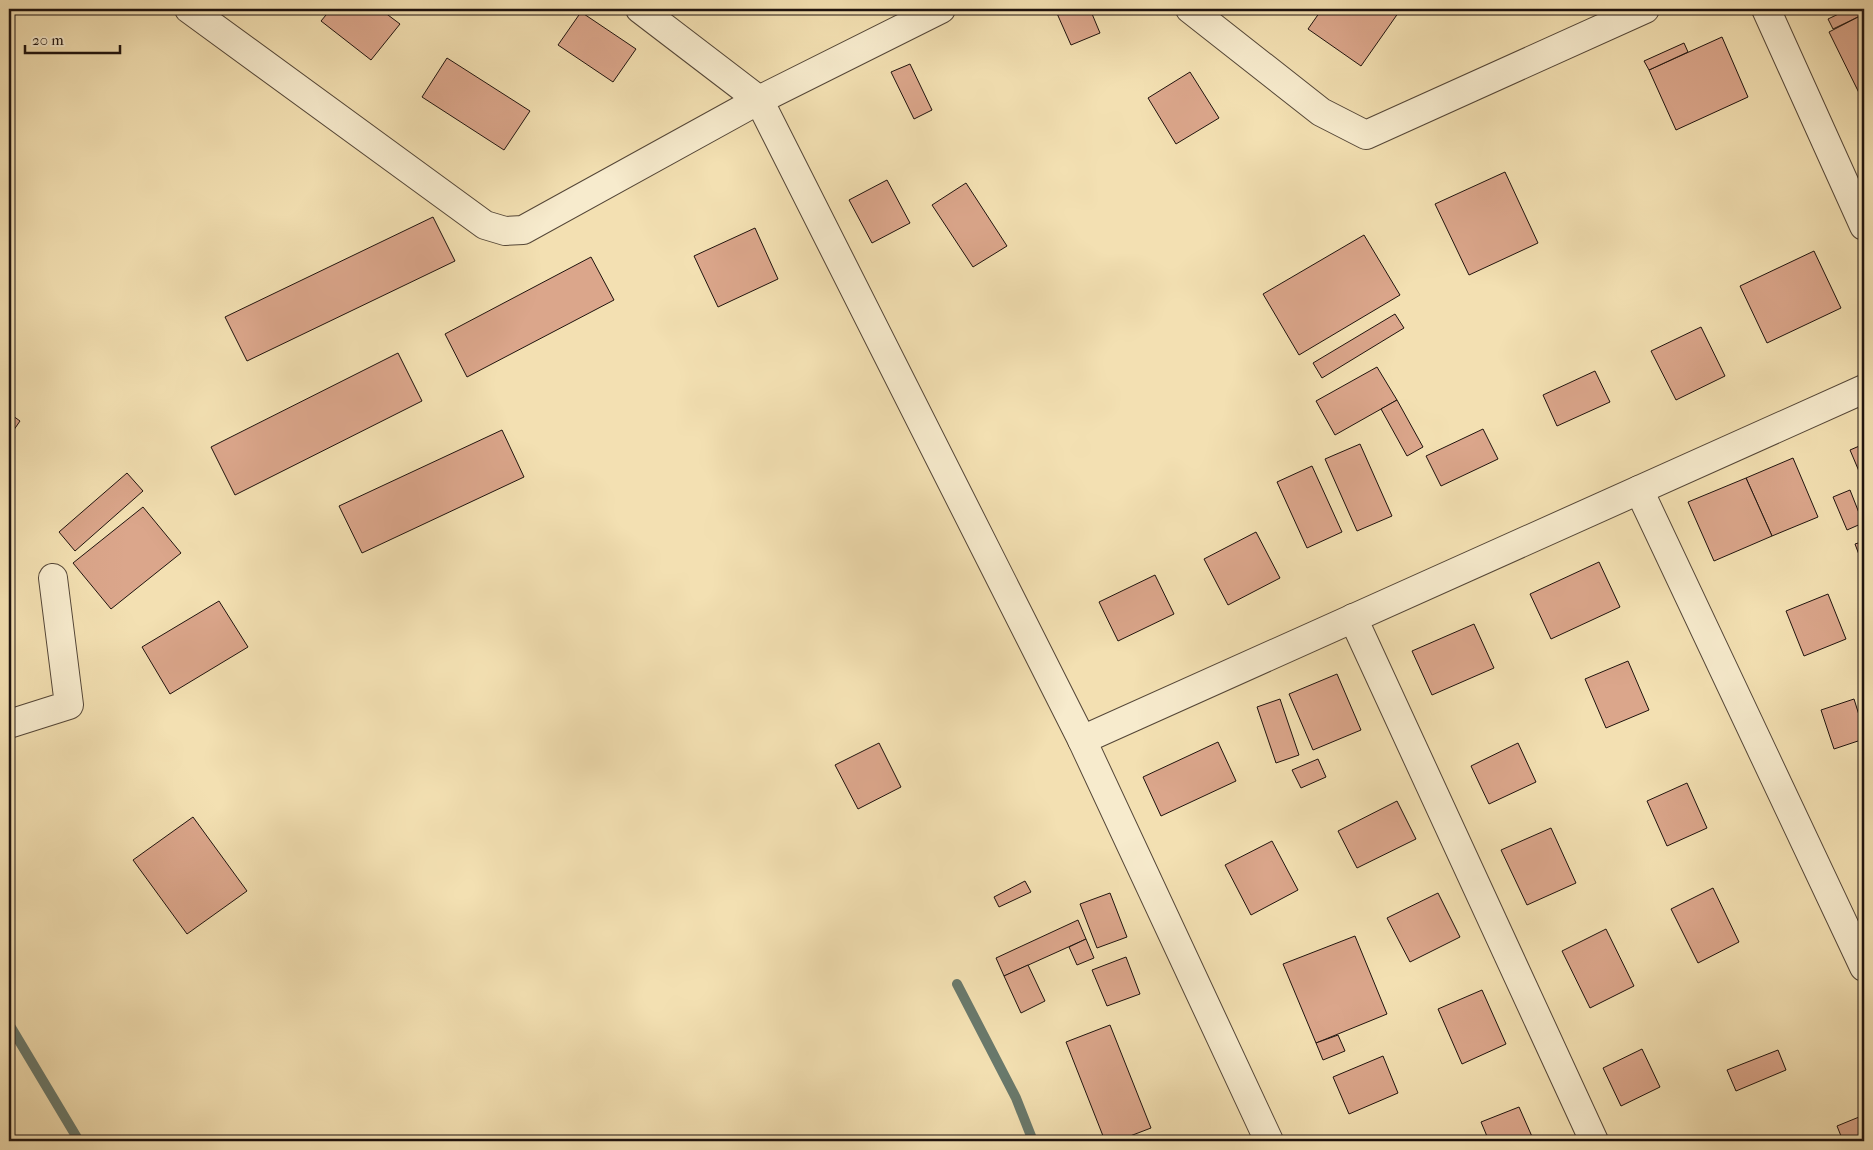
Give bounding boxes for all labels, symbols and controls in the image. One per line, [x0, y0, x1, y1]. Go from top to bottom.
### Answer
scale bar [25, 22, 120, 54]
text: 20 m [32, 31, 64, 49]

